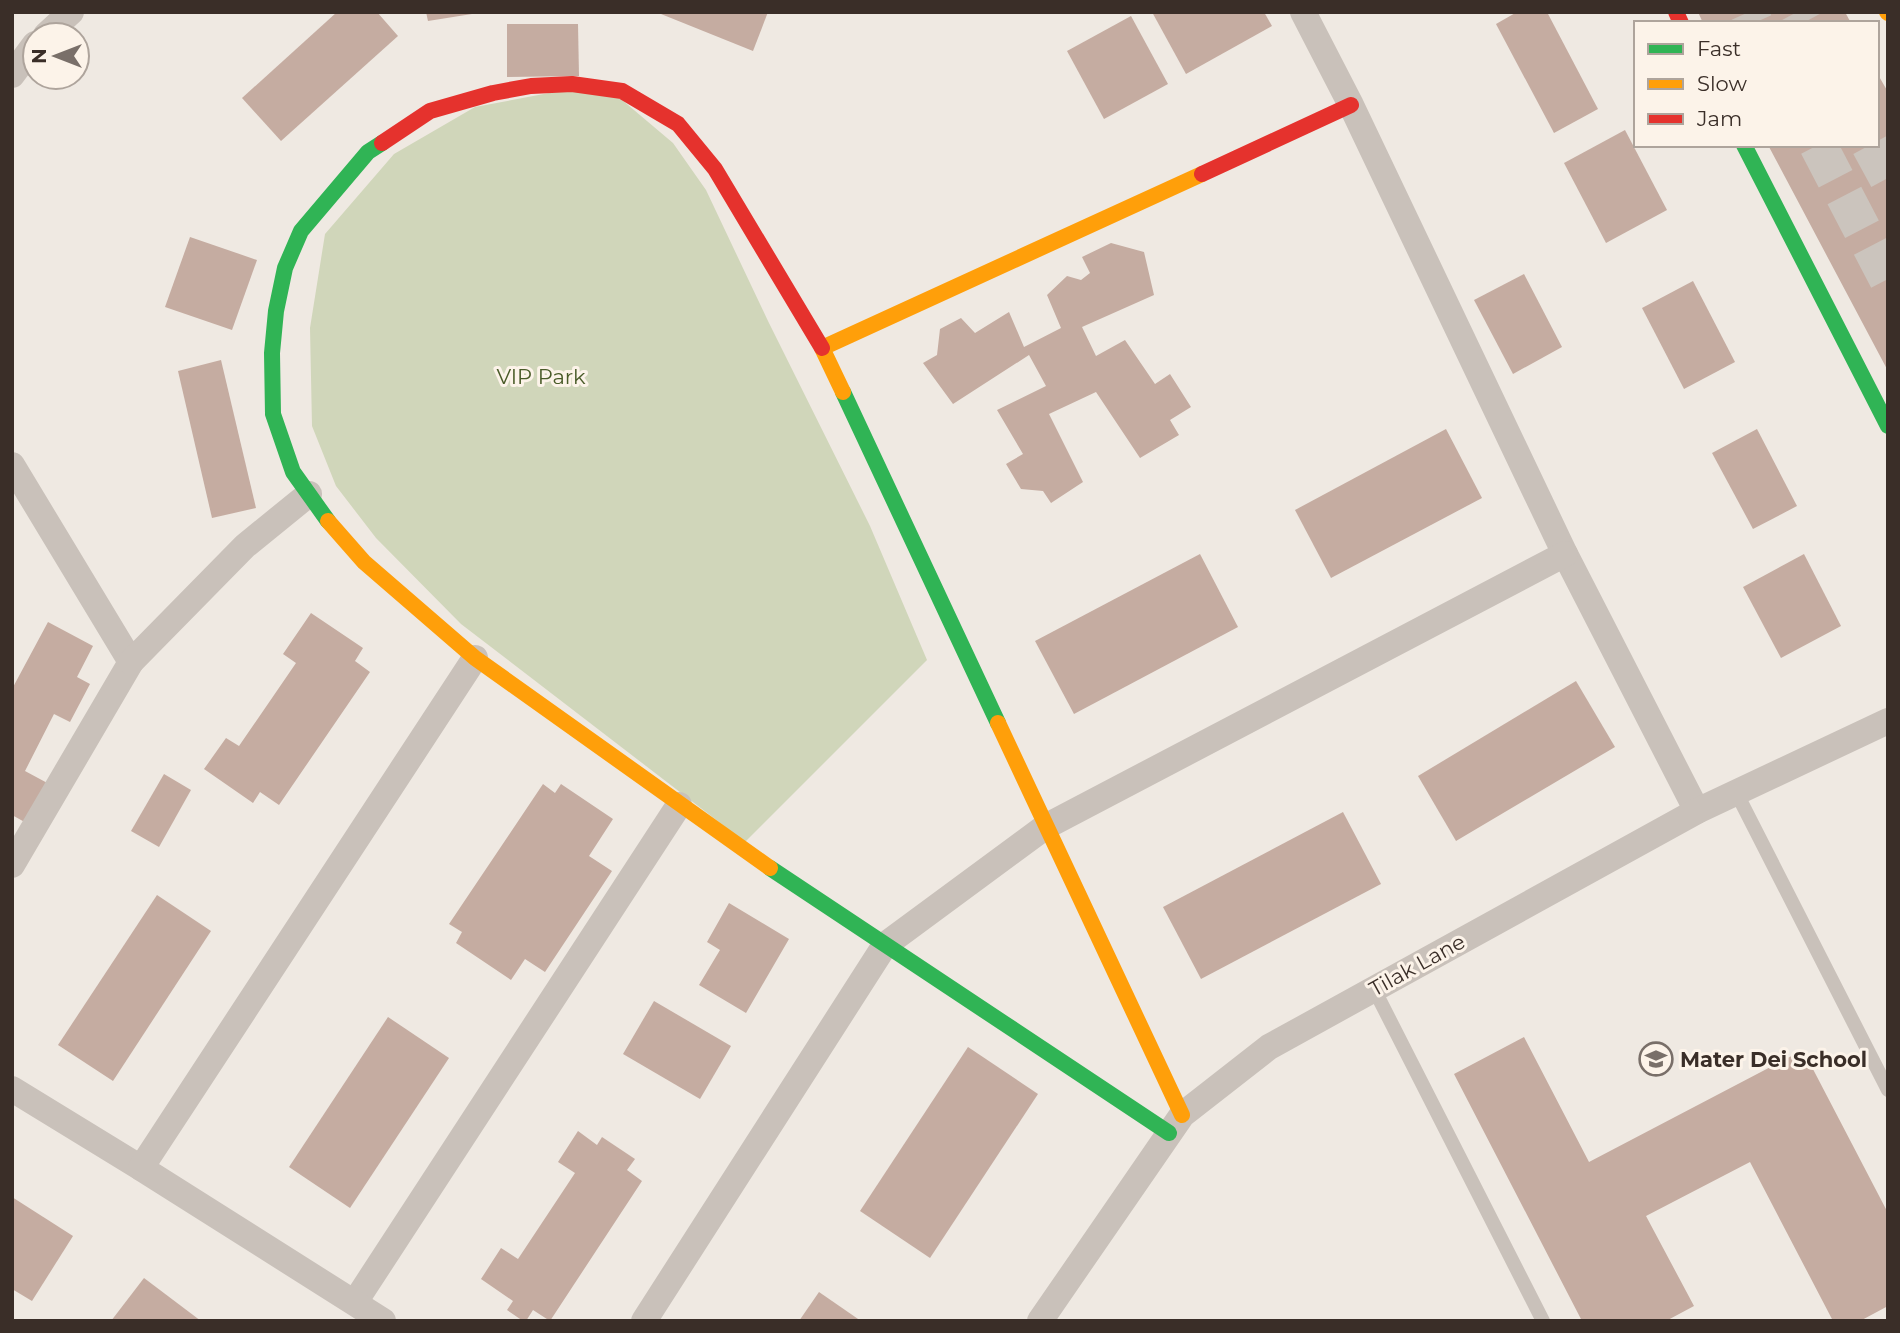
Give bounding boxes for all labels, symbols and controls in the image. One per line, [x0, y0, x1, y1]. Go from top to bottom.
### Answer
north arrow [21, 21, 91, 91]
legend [1634, 21, 1879, 147]
text: Fast [1697, 36, 1741, 61]
text: N [28, 48, 51, 64]
text: Slow [1697, 71, 1747, 96]
text: Jam [1696, 106, 1742, 131]
park label: VIP Park [496, 364, 586, 389]
street label: Tilak Lane [1365, 929, 1469, 1001]
school or university icon: Mater Dei School [1637, 1040, 1675, 1078]
place label: Mater Dei School [1680, 1047, 1867, 1072]

